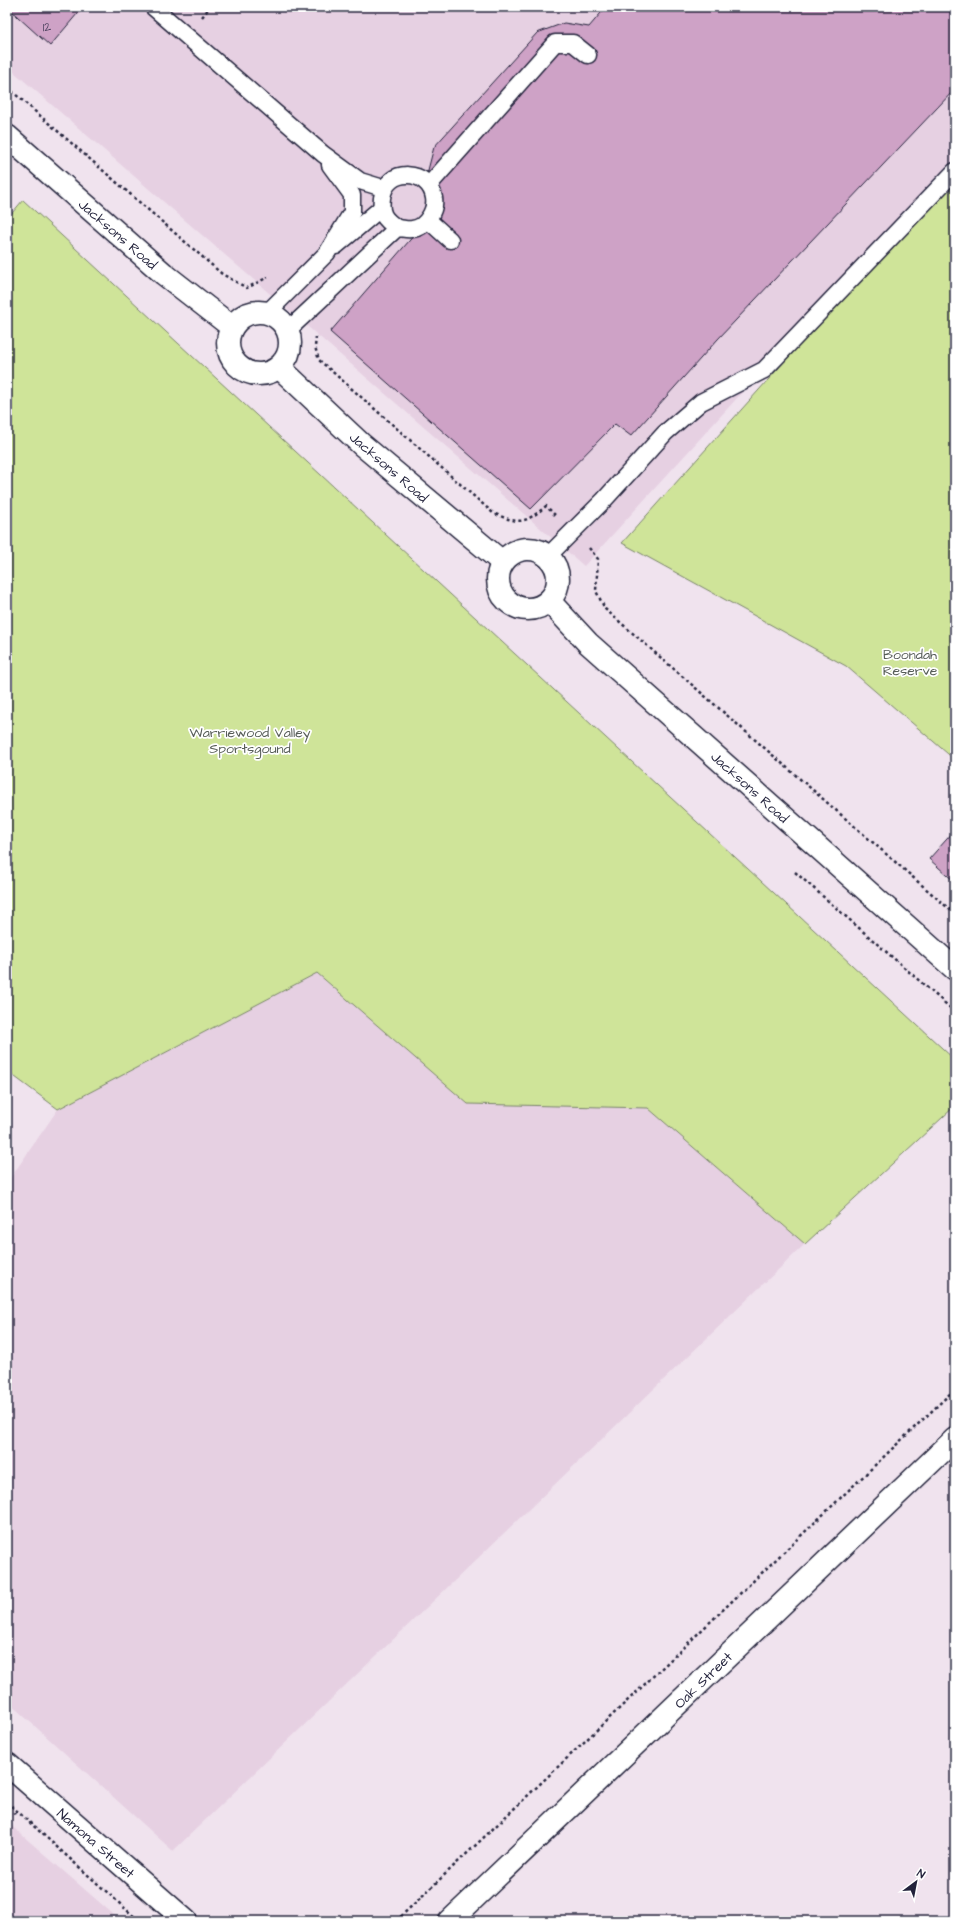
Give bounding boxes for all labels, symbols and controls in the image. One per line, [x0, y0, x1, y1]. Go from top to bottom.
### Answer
house number: 12 [43, 19, 51, 36]
street label: Jacksons Road [74, 195, 161, 275]
street label: Jacksons Road [345, 428, 432, 508]
park label: Boondah Reserve [883, 645, 938, 681]
park label: Warriewood Valley Sportsgound [190, 723, 311, 759]
street label: Jacksons Road [706, 747, 793, 828]
street label: Oak Street [670, 1648, 737, 1714]
street label: Namona Street [52, 1804, 139, 1884]
north arrow [896, 1862, 936, 1902]
text: N [914, 1866, 928, 1882]

